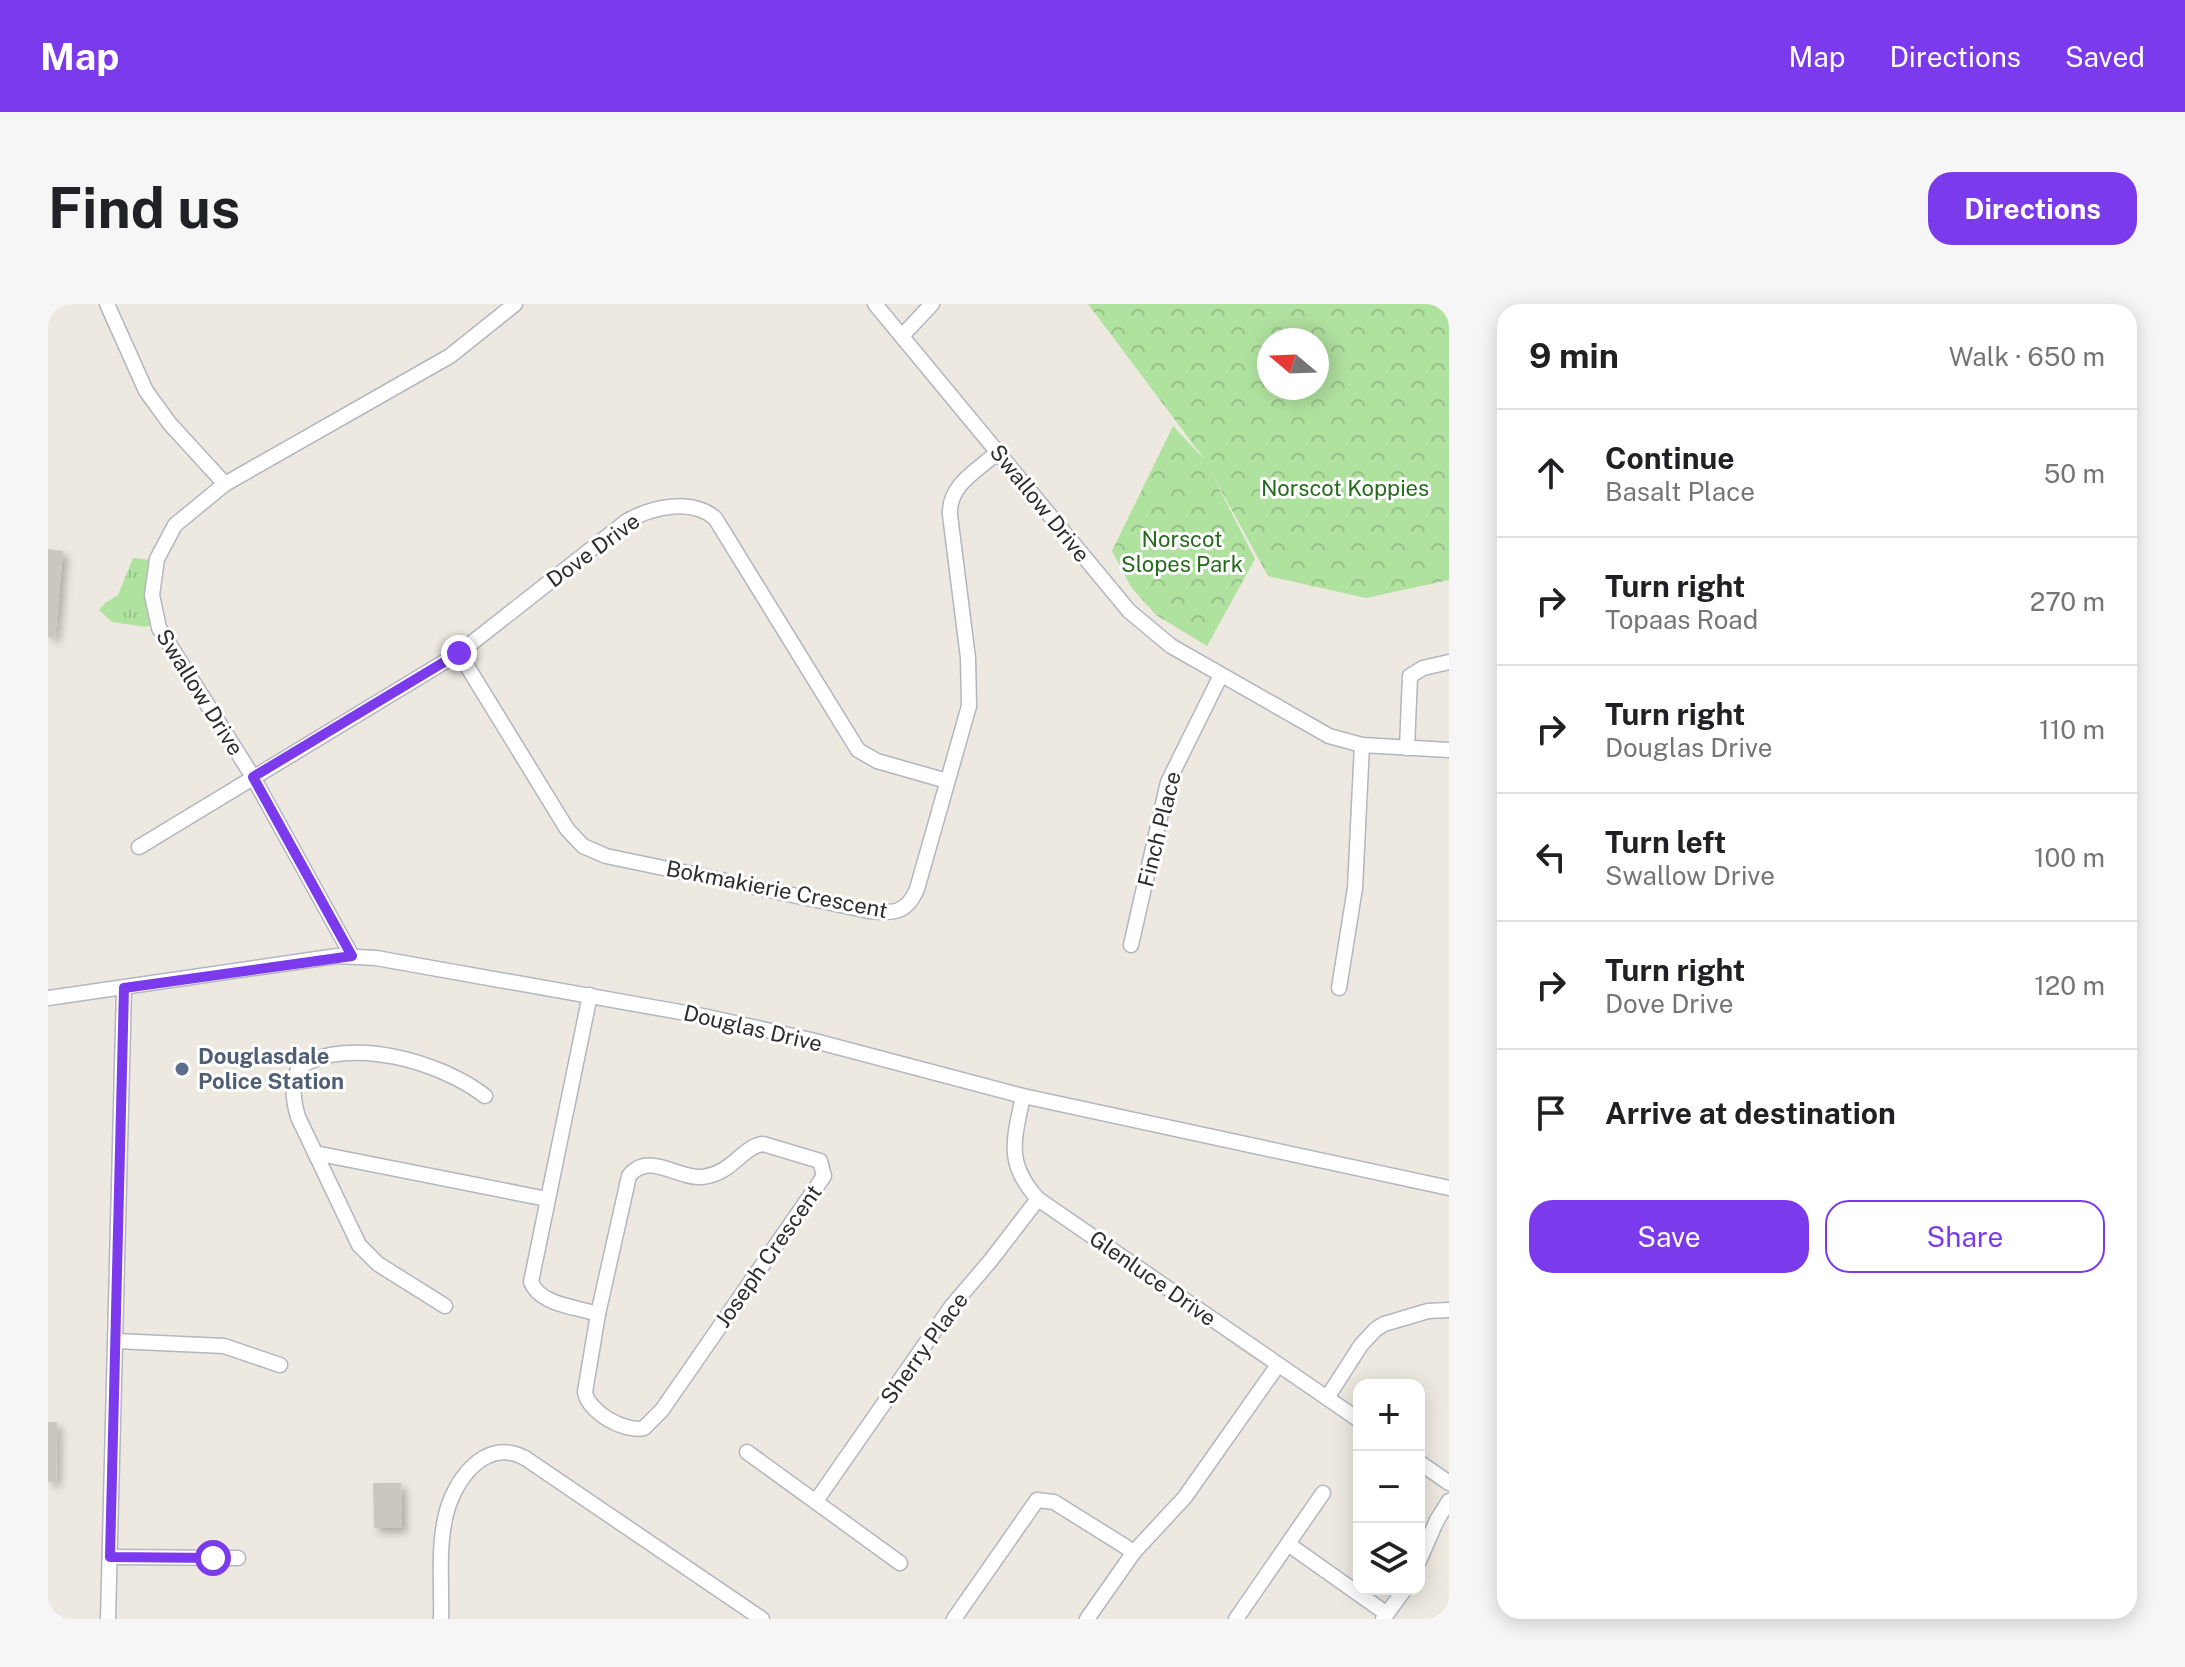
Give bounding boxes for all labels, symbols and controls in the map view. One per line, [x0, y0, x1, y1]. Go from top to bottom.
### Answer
text: Map [40, 34, 119, 79]
text: Map [1789, 40, 1845, 73]
text: Directions [1889, 40, 2021, 73]
text: Saved [2065, 40, 2145, 73]
button: Directions [1928, 172, 2137, 245]
text: Find us [48, 175, 240, 241]
north arrow [1257, 328, 1329, 400]
text: 9 min [1529, 336, 1619, 376]
text: Walk · 650 m [1949, 341, 2105, 372]
street label: Swallow Drive [985, 439, 1095, 567]
text: Continue [1605, 440, 1735, 476]
icon: ahead [1529, 451, 1573, 495]
text: 50 m [2044, 458, 2105, 489]
park label: Norscot Koppies [1261, 475, 1429, 501]
text: Basalt Place [1605, 476, 1755, 507]
street label: Dove Drive [541, 508, 645, 592]
park label: Norscot Slopes Park [1121, 526, 1243, 577]
text: Turn right [1605, 568, 1745, 604]
icon: right [1529, 579, 1573, 623]
text: 270 m [2030, 586, 2105, 617]
text: Topaas Road [1605, 604, 1758, 635]
street label: Swallow Drive [151, 624, 249, 760]
route end [441, 635, 477, 671]
text: Turn right [1605, 696, 1745, 732]
icon: right [1529, 707, 1573, 751]
text: 110 m [2039, 714, 2105, 745]
text: Douglas Drive [1605, 732, 1773, 763]
street label: Finch Place [1132, 768, 1186, 890]
text: Turn left [1605, 824, 1726, 860]
icon: left [1529, 835, 1573, 879]
text: 100 m [2034, 842, 2105, 873]
street label: Bokmakierie Crescent [664, 855, 890, 923]
text: Swallow Drive [1605, 860, 1775, 891]
text: Turn right [1605, 952, 1745, 988]
icon: right [1529, 963, 1573, 1007]
text: 120 m [2034, 970, 2105, 1001]
text: Dove Drive [1605, 988, 1733, 1019]
street label: Douglas Drive [681, 999, 825, 1057]
place label: Douglasdale Police Station [198, 1043, 344, 1094]
marker: Douglasdale Police Station [173, 1060, 191, 1078]
icon: arrive [1529, 1091, 1573, 1135]
text: Arrive at destination [1605, 1095, 1896, 1131]
street label: Joseph Crescent [709, 1180, 827, 1332]
button: Save [1529, 1200, 1809, 1273]
button: Share [1825, 1200, 2105, 1273]
street label: Glenluce Drive [1085, 1225, 1221, 1331]
street label: Sherry Place [875, 1287, 973, 1409]
map controls [1353, 1379, 1425, 1595]
button: + [1353, 1379, 1425, 1451]
button: − [1353, 1451, 1425, 1523]
button: layers [1353, 1523, 1425, 1595]
route start [195, 1540, 231, 1576]

